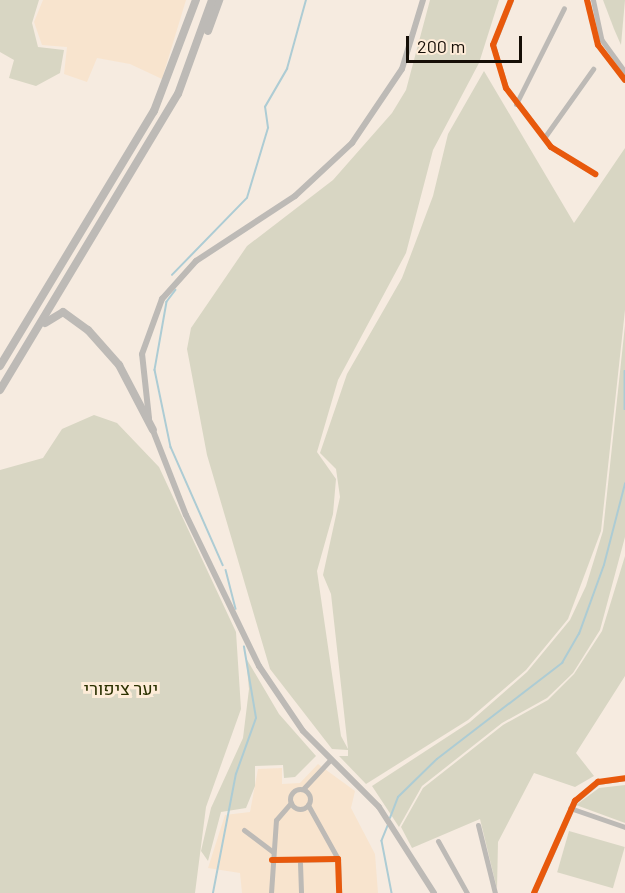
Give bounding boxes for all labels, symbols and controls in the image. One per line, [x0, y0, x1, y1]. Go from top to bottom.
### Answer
scale bar [409, 24, 524, 62]
text: 200 m [417, 35, 465, 57]
park label: יער ציפורי [84, 677, 158, 699]

